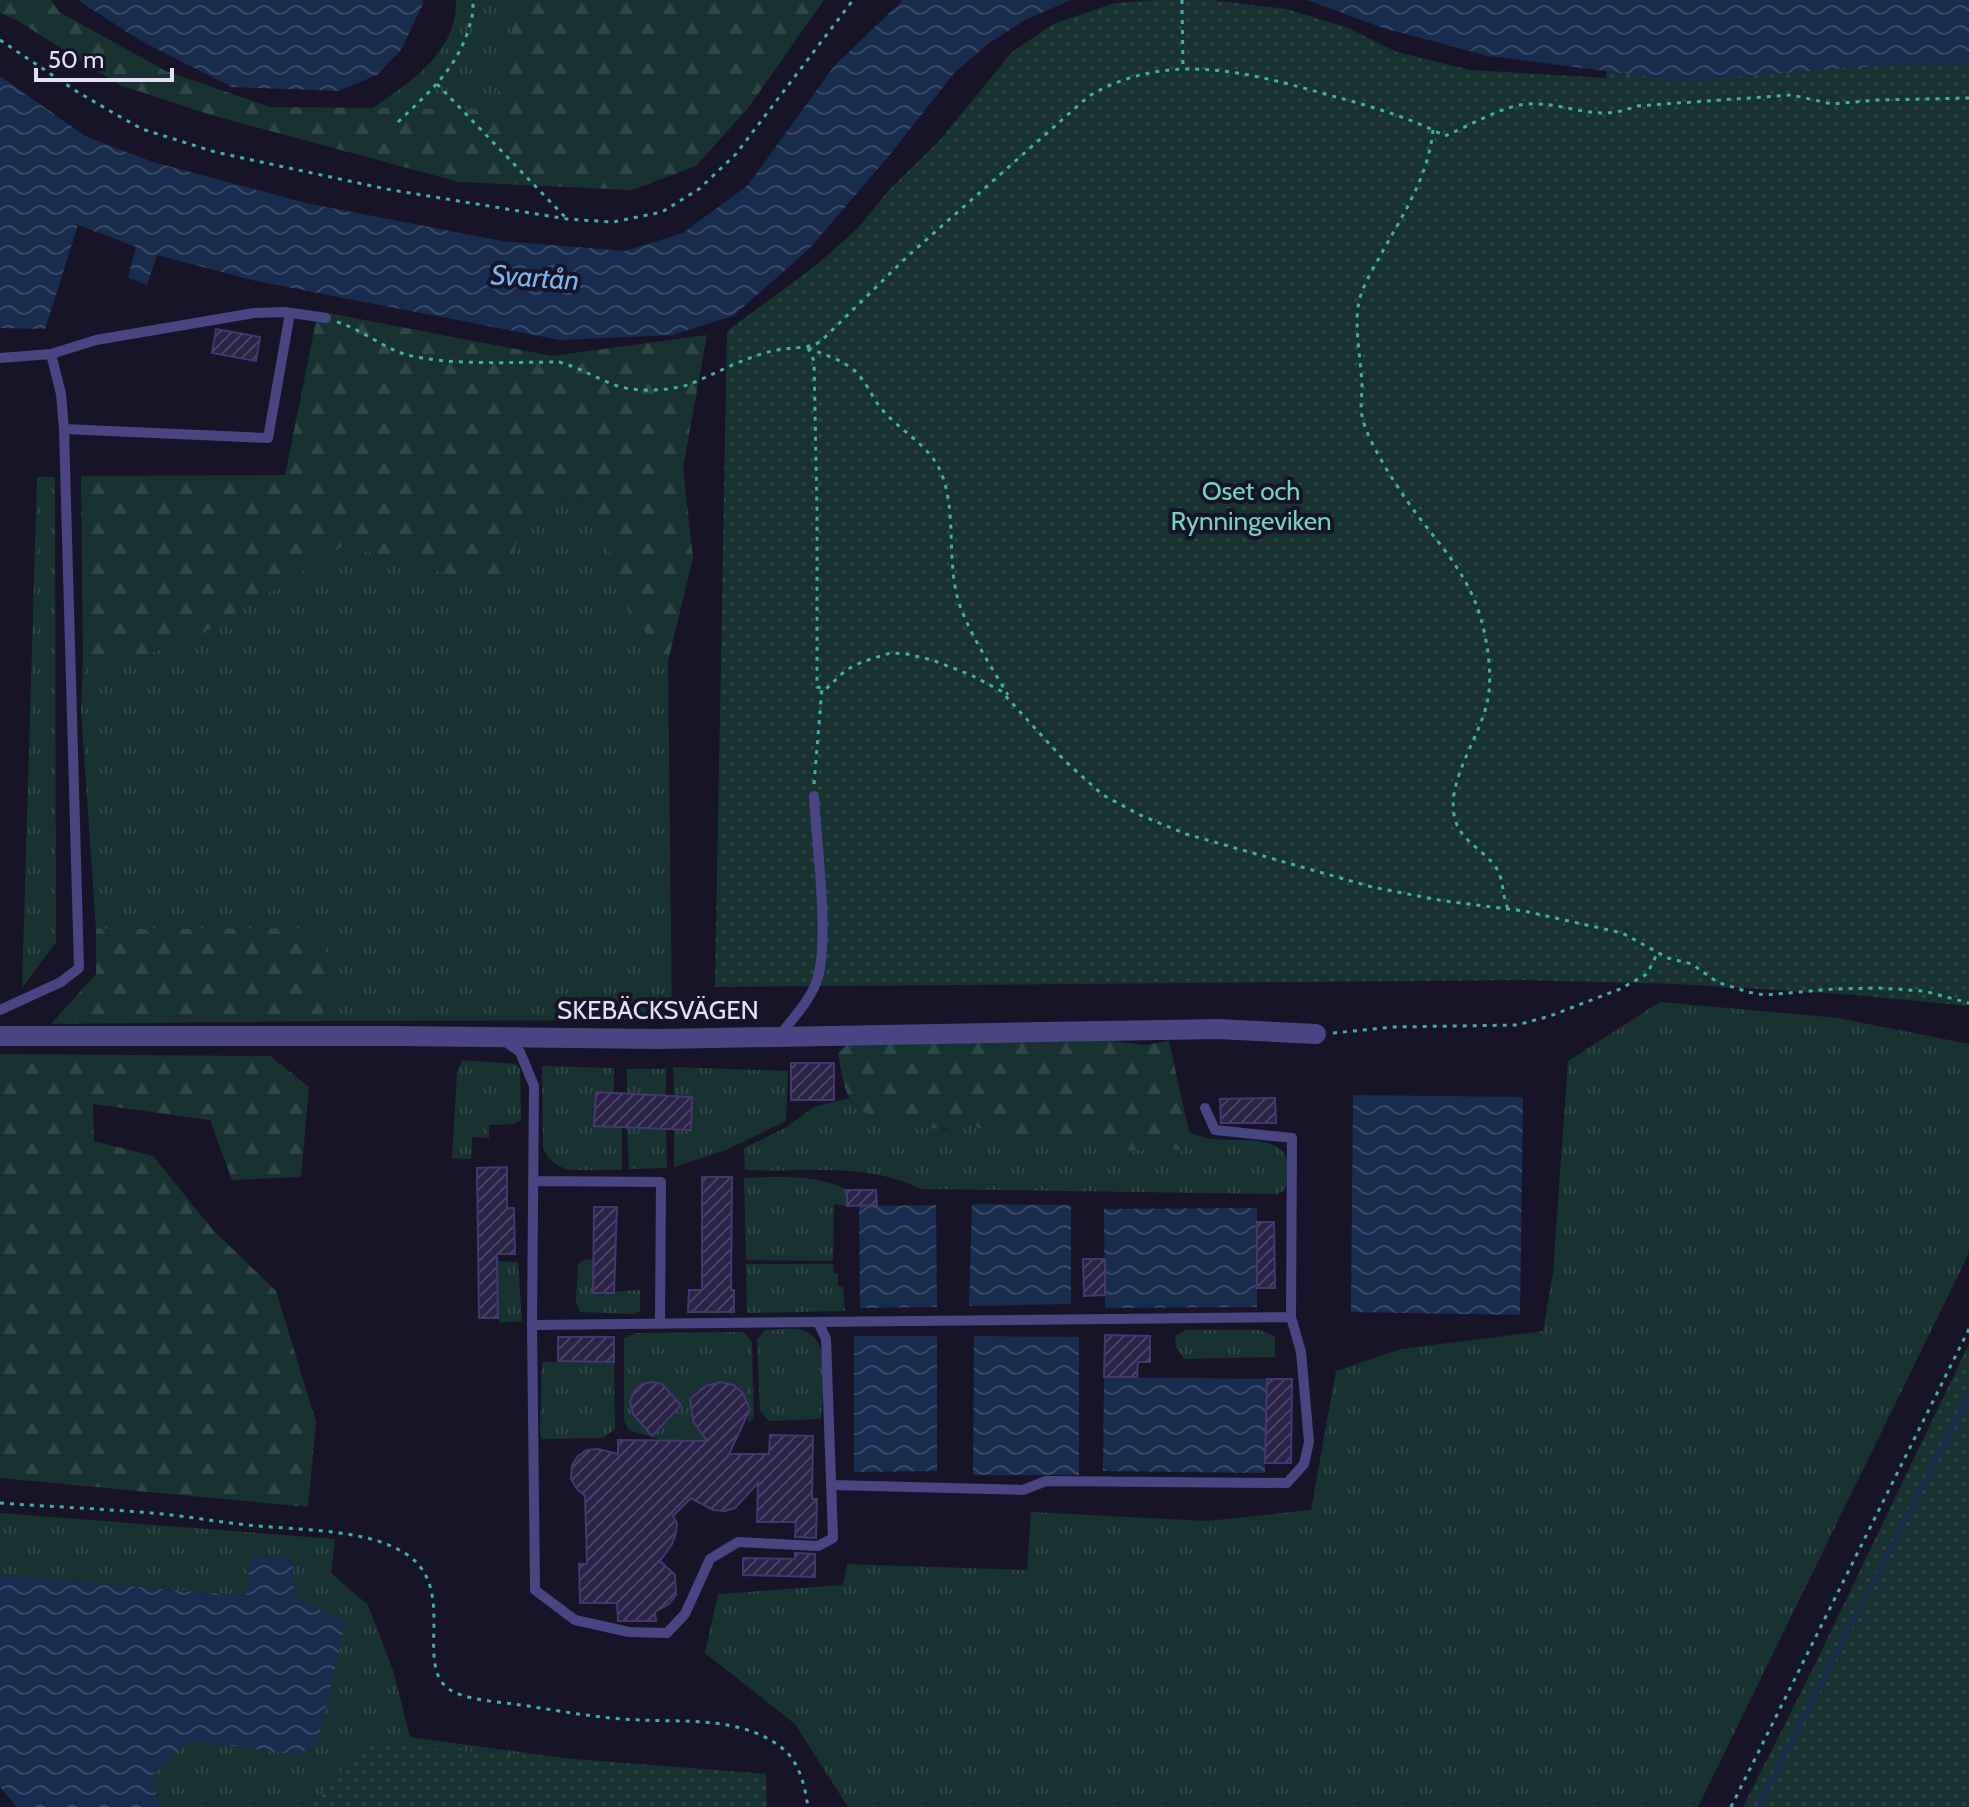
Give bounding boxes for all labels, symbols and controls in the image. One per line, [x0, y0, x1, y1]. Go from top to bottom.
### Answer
scale bar [36, 32, 172, 82]
text: 50 m [48, 45, 104, 74]
water label: Svartån [490, 257, 580, 297]
park label: Oset och Rynningeviken [1170, 475, 1332, 537]
street label: SKEBÄCKSVÄGEN [557, 994, 759, 1026]

